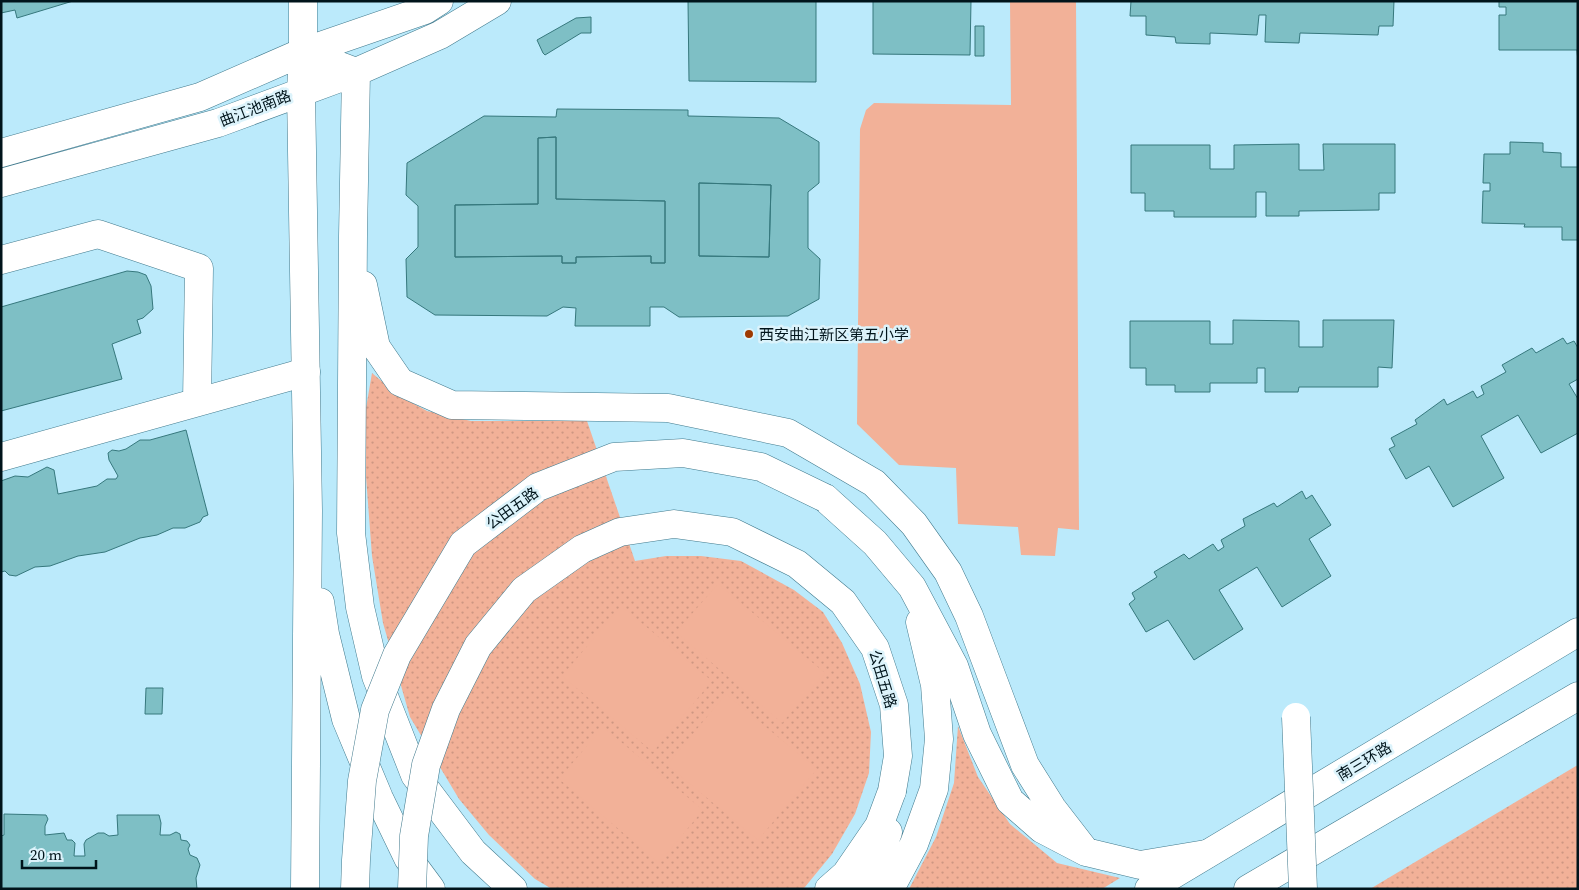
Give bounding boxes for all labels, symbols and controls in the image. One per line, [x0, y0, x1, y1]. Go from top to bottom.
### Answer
street label: 曲江池南路 [216, 85, 294, 131]
place label: 西安曲江新区第五小学 [759, 324, 909, 345]
marker: 西安曲江新区第五小学 [743, 328, 755, 340]
street label: 公田五路 [482, 482, 542, 534]
street label: 公田五路 [864, 647, 902, 711]
street label: 南三环路 [1333, 737, 1395, 785]
scale bar [22, 838, 96, 870]
text: 20 m [30, 844, 62, 865]

